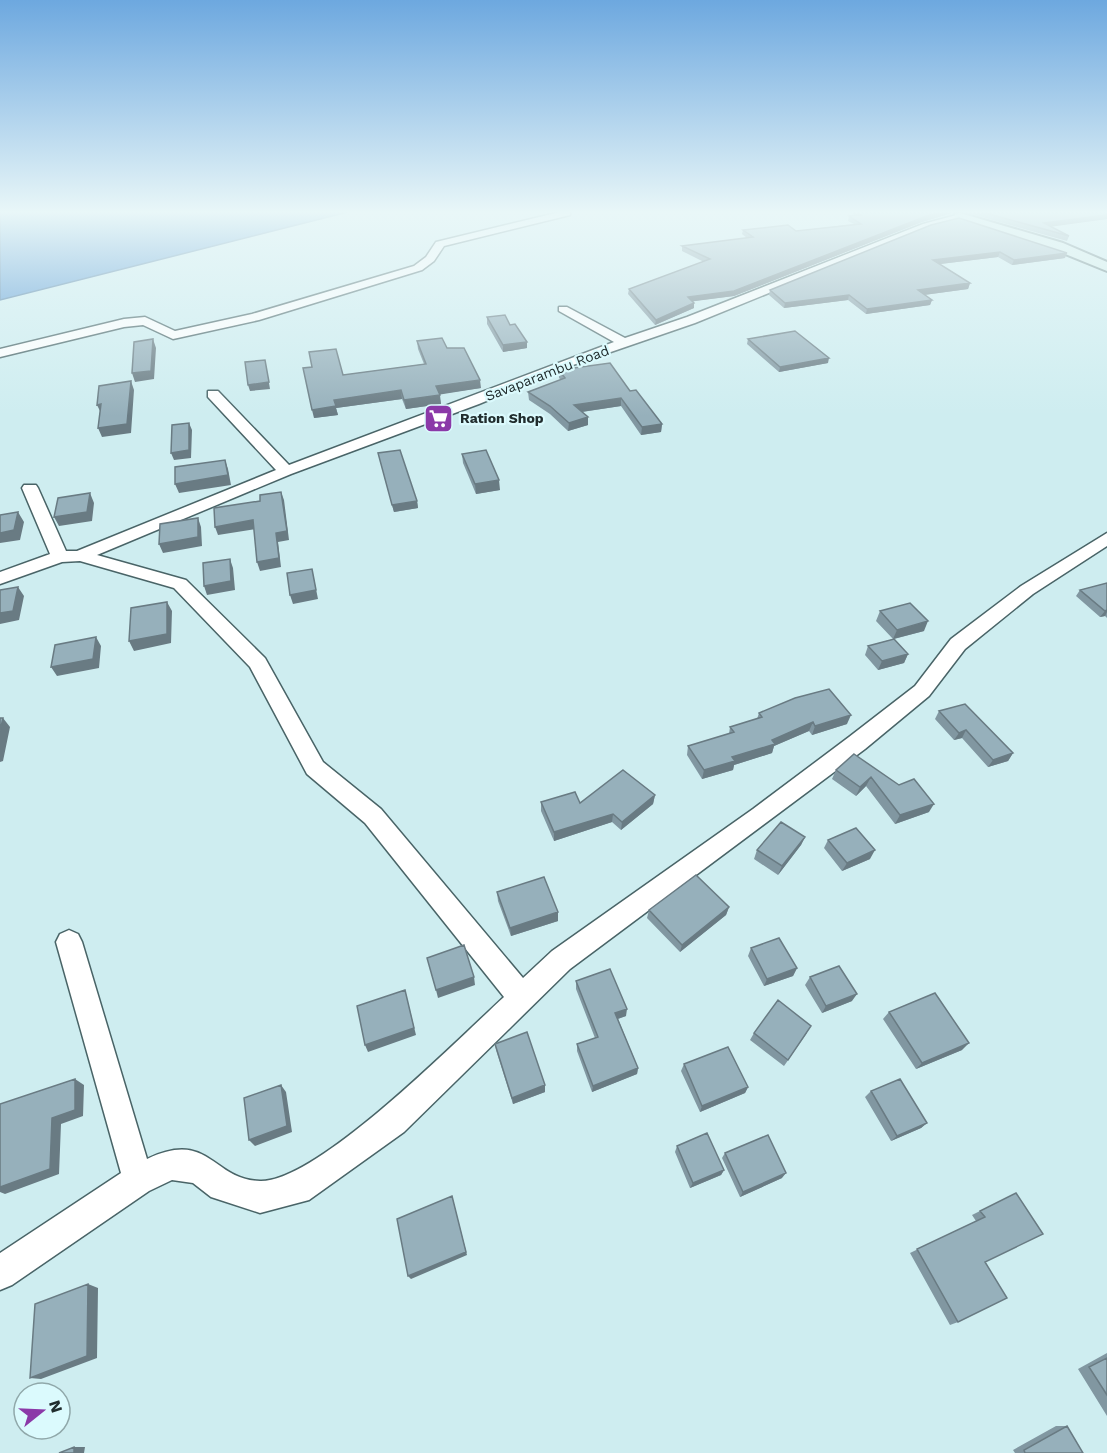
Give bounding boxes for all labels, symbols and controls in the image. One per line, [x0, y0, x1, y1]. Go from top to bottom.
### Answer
street label: Savaparambu Road [483, 342, 611, 404]
supermarket icon: Ration Shop [423, 402, 455, 434]
place label: Ration Shop [460, 410, 544, 426]
north arrow [12, 1381, 72, 1441]
text: N [45, 1398, 67, 1415]

